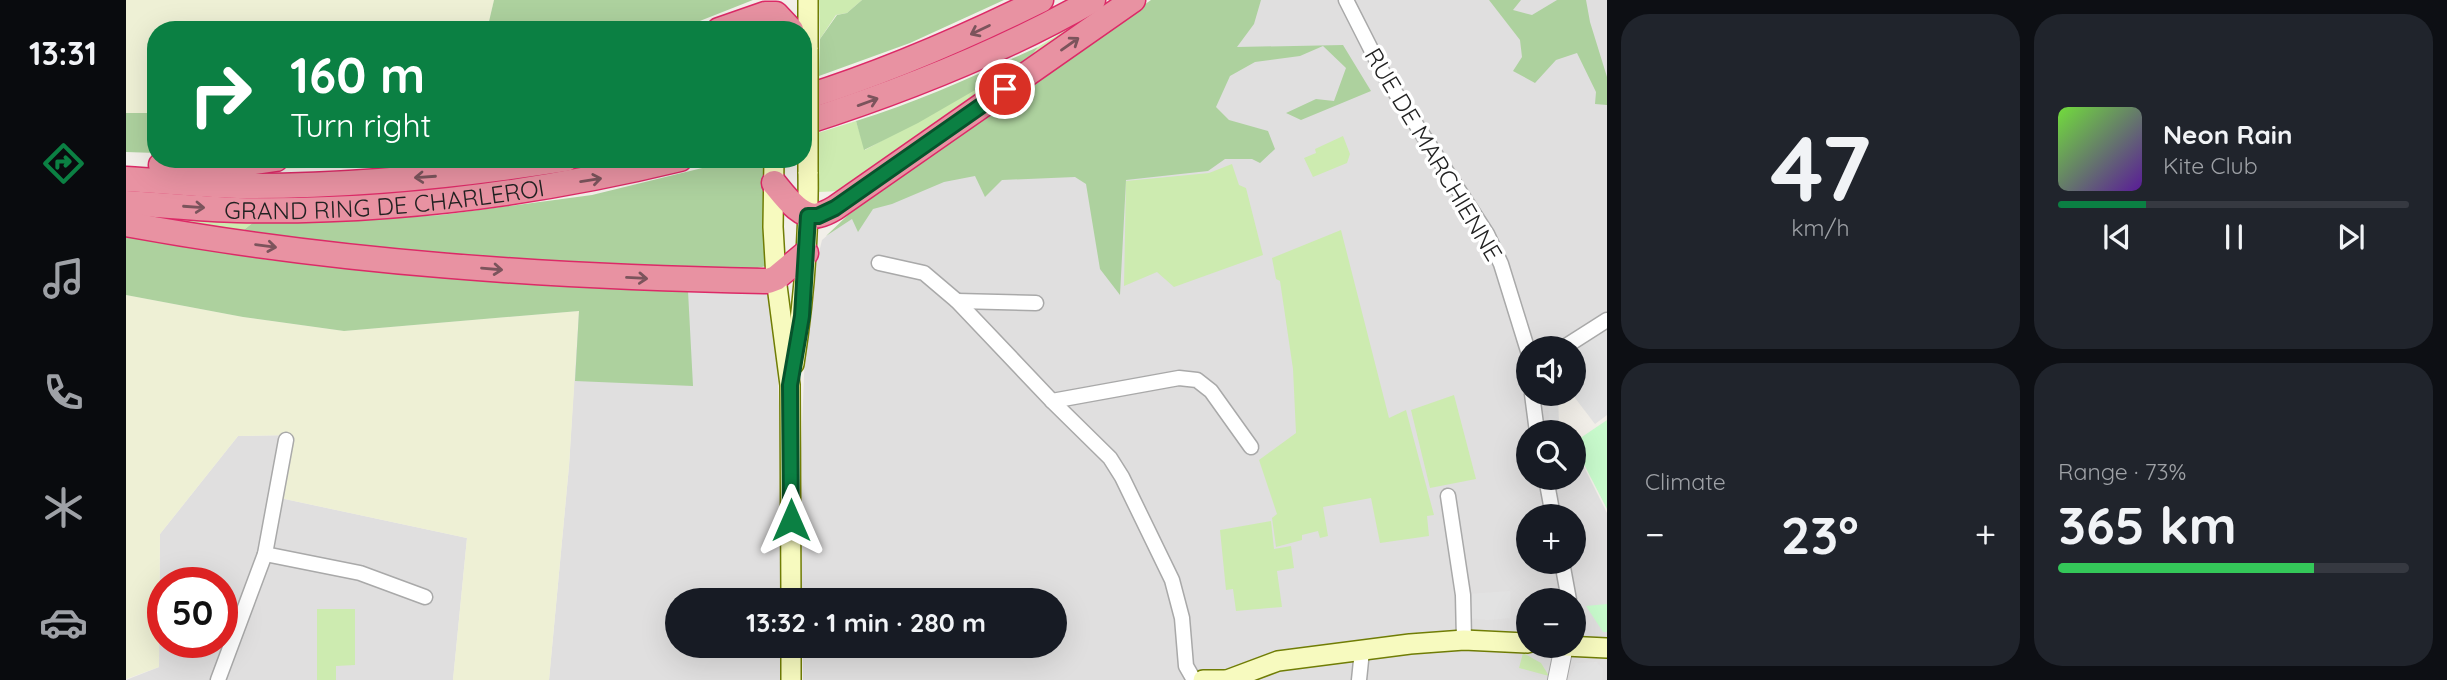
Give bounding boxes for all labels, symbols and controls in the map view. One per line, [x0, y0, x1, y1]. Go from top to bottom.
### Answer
one-way arrow [970, 23, 991, 37]
text: 13:31 [29, 33, 97, 73]
one-way arrow [1060, 37, 1079, 51]
street label: RUE DE MARCHIENNE [1359, 42, 1509, 266]
text: 160 m [290, 44, 425, 105]
icon: right [175, 49, 266, 140]
pin [975, 59, 1035, 119]
icon: arrive [986, 70, 1024, 108]
one-way arrow [857, 95, 879, 107]
text: Turn right [290, 105, 431, 145]
text: 47 [1770, 110, 1871, 224]
text: Neon Rain [2163, 118, 2292, 151]
icon: directions [39, 139, 88, 188]
text: Kite Club [2163, 151, 2258, 180]
one-way arrow [414, 171, 437, 184]
street label: GRAND RING DE CHARLEROI [224, 172, 547, 225]
one-way arrow [579, 173, 602, 186]
one-way arrow [182, 201, 205, 214]
text: km/h [1791, 213, 1850, 242]
icon: previous [2098, 218, 2136, 256]
icon: pause [2215, 218, 2253, 256]
icon: next [2332, 218, 2370, 256]
one-way arrow [254, 240, 277, 253]
icon: music [39, 254, 88, 303]
one-way arrow [481, 263, 503, 276]
one-way arrow [626, 272, 649, 285]
map controls [1516, 336, 1586, 658]
button: sound [1516, 336, 1586, 406]
icon: phone [39, 368, 88, 417]
button: search [1516, 420, 1586, 490]
text: Range · 73% [2058, 457, 2186, 486]
text: Climate [1645, 467, 1726, 496]
icon: climate [39, 483, 88, 532]
position arrow [754, 483, 828, 557]
text: 365 km [2058, 492, 2237, 557]
text: 23° [1781, 502, 1859, 567]
button: + [1516, 504, 1586, 574]
text: − [1645, 510, 1665, 558]
text: + [1975, 510, 1996, 558]
speed limit sign: 50 [147, 567, 238, 658]
button: − [1516, 588, 1586, 658]
icon: car [39, 598, 88, 647]
text: 13:32 · 1 min · 280 m [746, 606, 986, 639]

